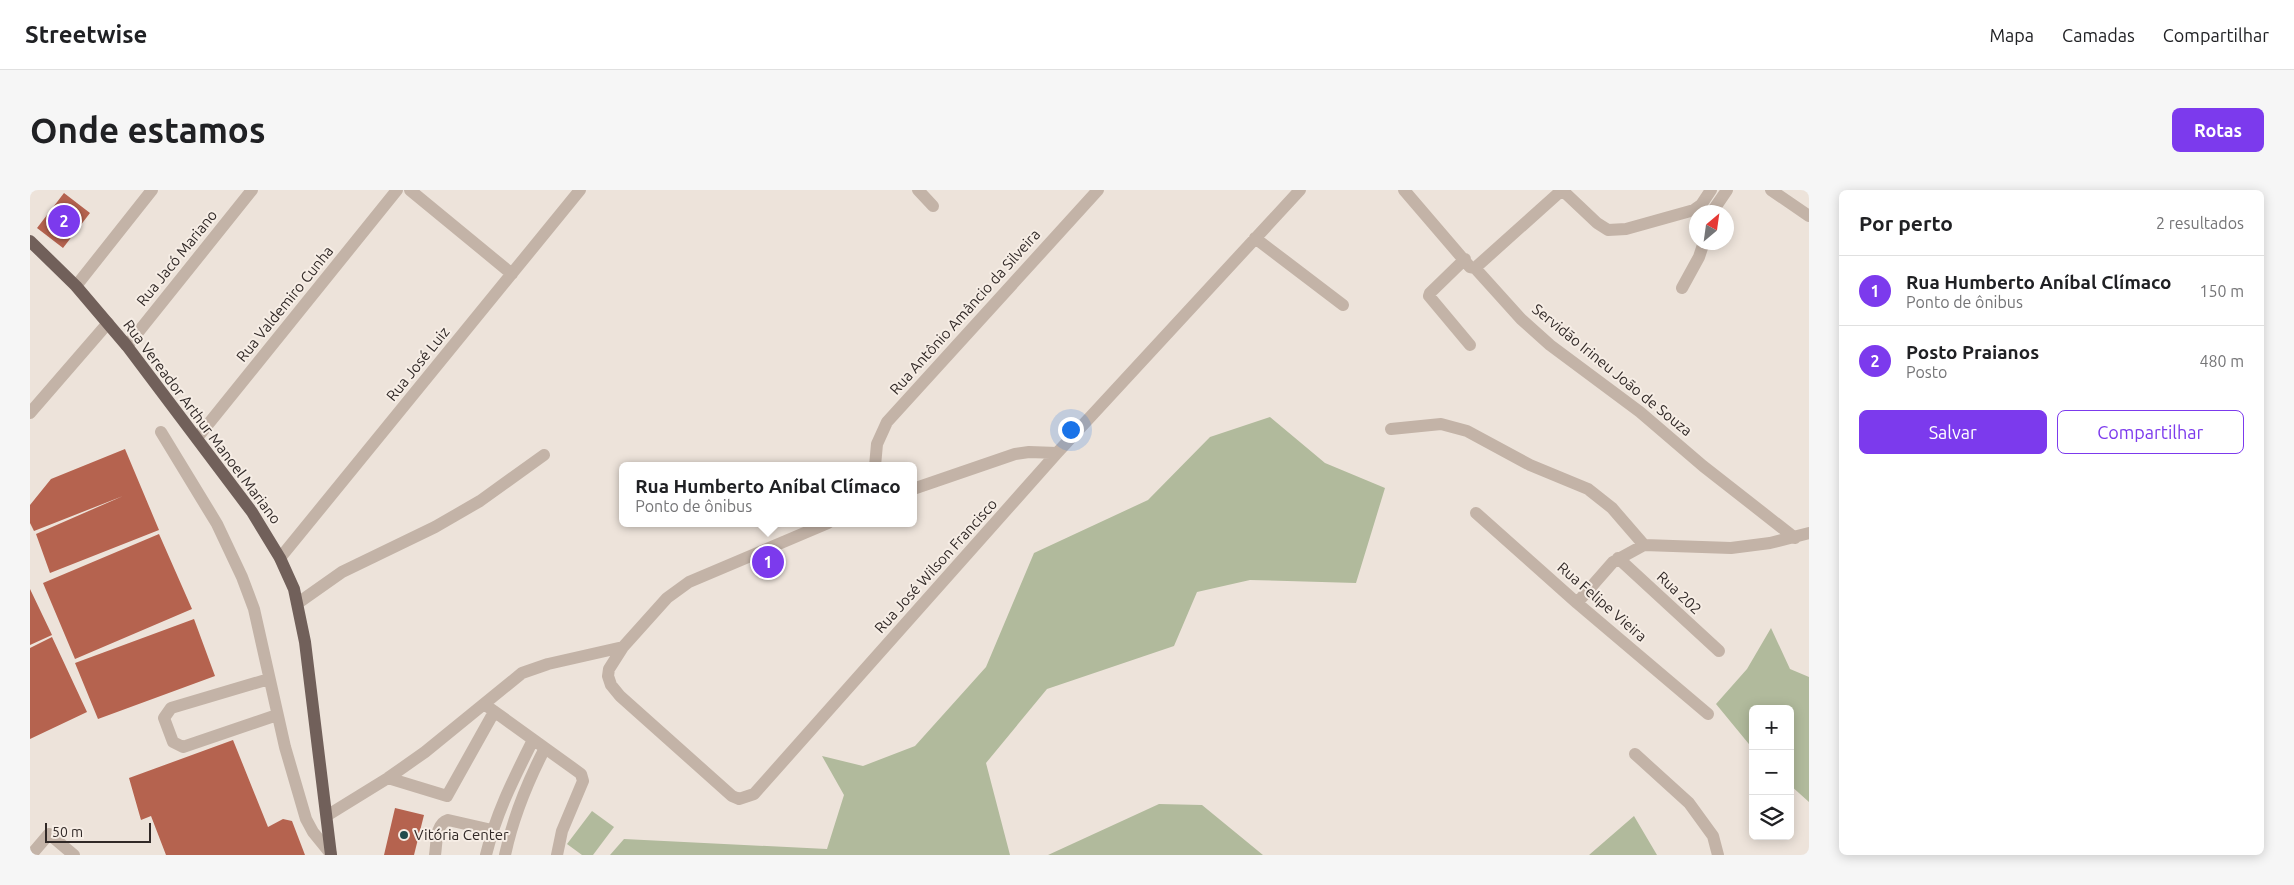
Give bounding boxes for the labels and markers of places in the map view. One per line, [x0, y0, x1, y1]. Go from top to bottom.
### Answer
pin: 2 [48, 202, 80, 240]
pin: 1 [752, 543, 784, 581]
place label: Vitória Center [414, 826, 509, 843]
marker: Vitória Center [398, 829, 410, 841]

